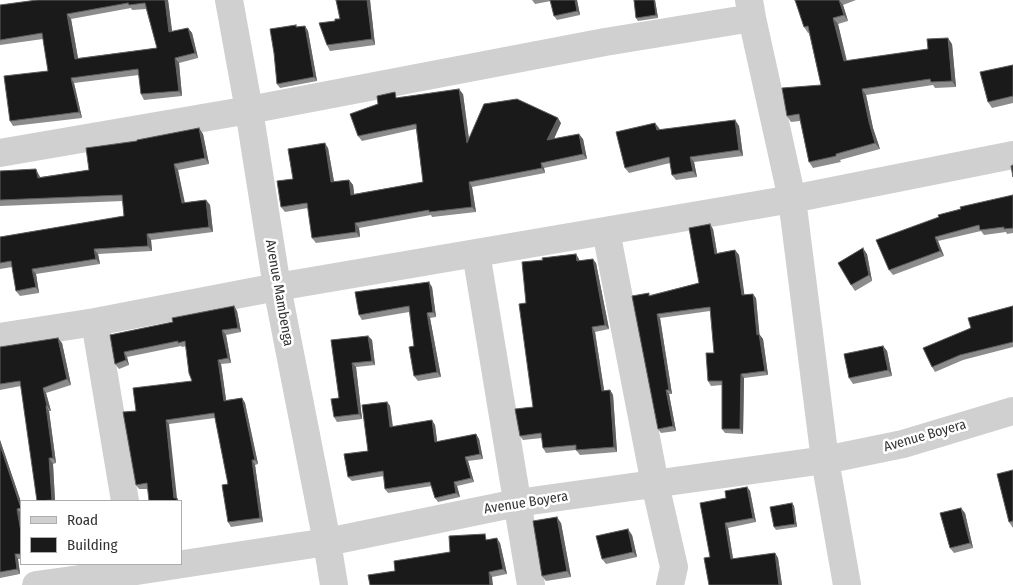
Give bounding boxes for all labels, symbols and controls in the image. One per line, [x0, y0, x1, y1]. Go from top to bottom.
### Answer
street label: Avenue Mambenga [261, 238, 297, 348]
street label: Avenue Boyera [882, 416, 968, 456]
street label: Avenue Boyera [483, 488, 569, 518]
legend [20, 500, 182, 565]
text: Road [67, 511, 98, 529]
text: Building [67, 536, 118, 554]

